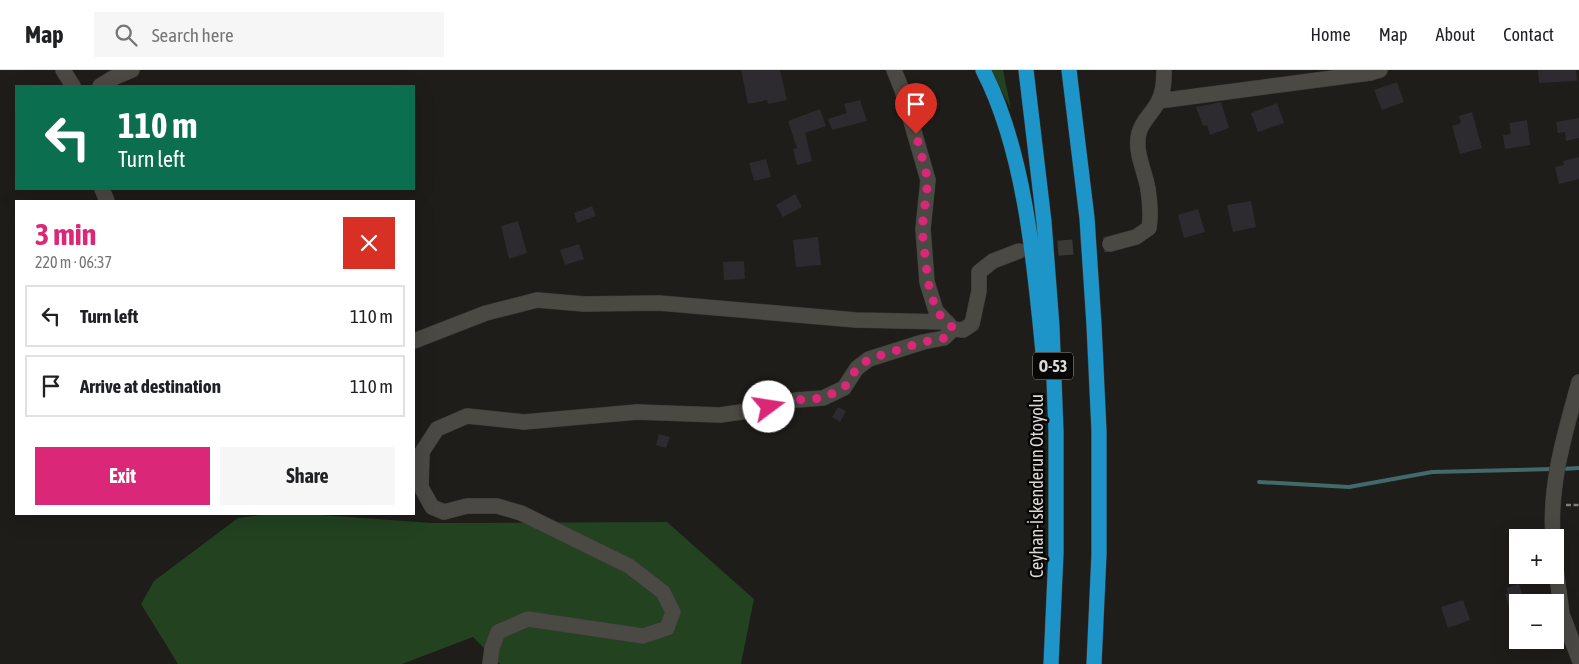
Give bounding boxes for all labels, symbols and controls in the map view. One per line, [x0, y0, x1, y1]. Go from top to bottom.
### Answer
search box [94, 12, 444, 57]
text: Map [25, 21, 64, 48]
icon: search [112, 21, 140, 49]
text: Search here [152, 24, 234, 46]
text: Home [1311, 24, 1351, 45]
text: Map [1379, 24, 1408, 45]
text: About [1436, 24, 1475, 45]
text: Contact [1503, 24, 1554, 45]
pin [895, 83, 937, 134]
icon: arrive [902, 90, 930, 118]
icon: left [35, 105, 100, 170]
text: 110 m [118, 105, 197, 145]
text: Turn left [118, 146, 185, 172]
text: 3 min [35, 217, 96, 251]
button: close [343, 217, 395, 269]
text: 220 m · 06:37 [35, 253, 112, 271]
icon: left [37, 302, 65, 330]
text: Turn left [80, 305, 138, 327]
text: 110 m [350, 305, 393, 327]
road number: O-53 [1033, 352, 1073, 380]
icon: arrive [37, 372, 65, 400]
text: Arrive at destination [80, 375, 221, 397]
text: 110 m [350, 375, 393, 397]
position arrow [742, 380, 794, 432]
street label: Ceyhan-İskenderun Otoyolu [1026, 394, 1047, 578]
button: Exit [35, 447, 210, 505]
button: Share [220, 447, 395, 505]
map controls [1509, 529, 1564, 649]
button: + [1509, 529, 1564, 584]
button: − [1509, 594, 1564, 649]

